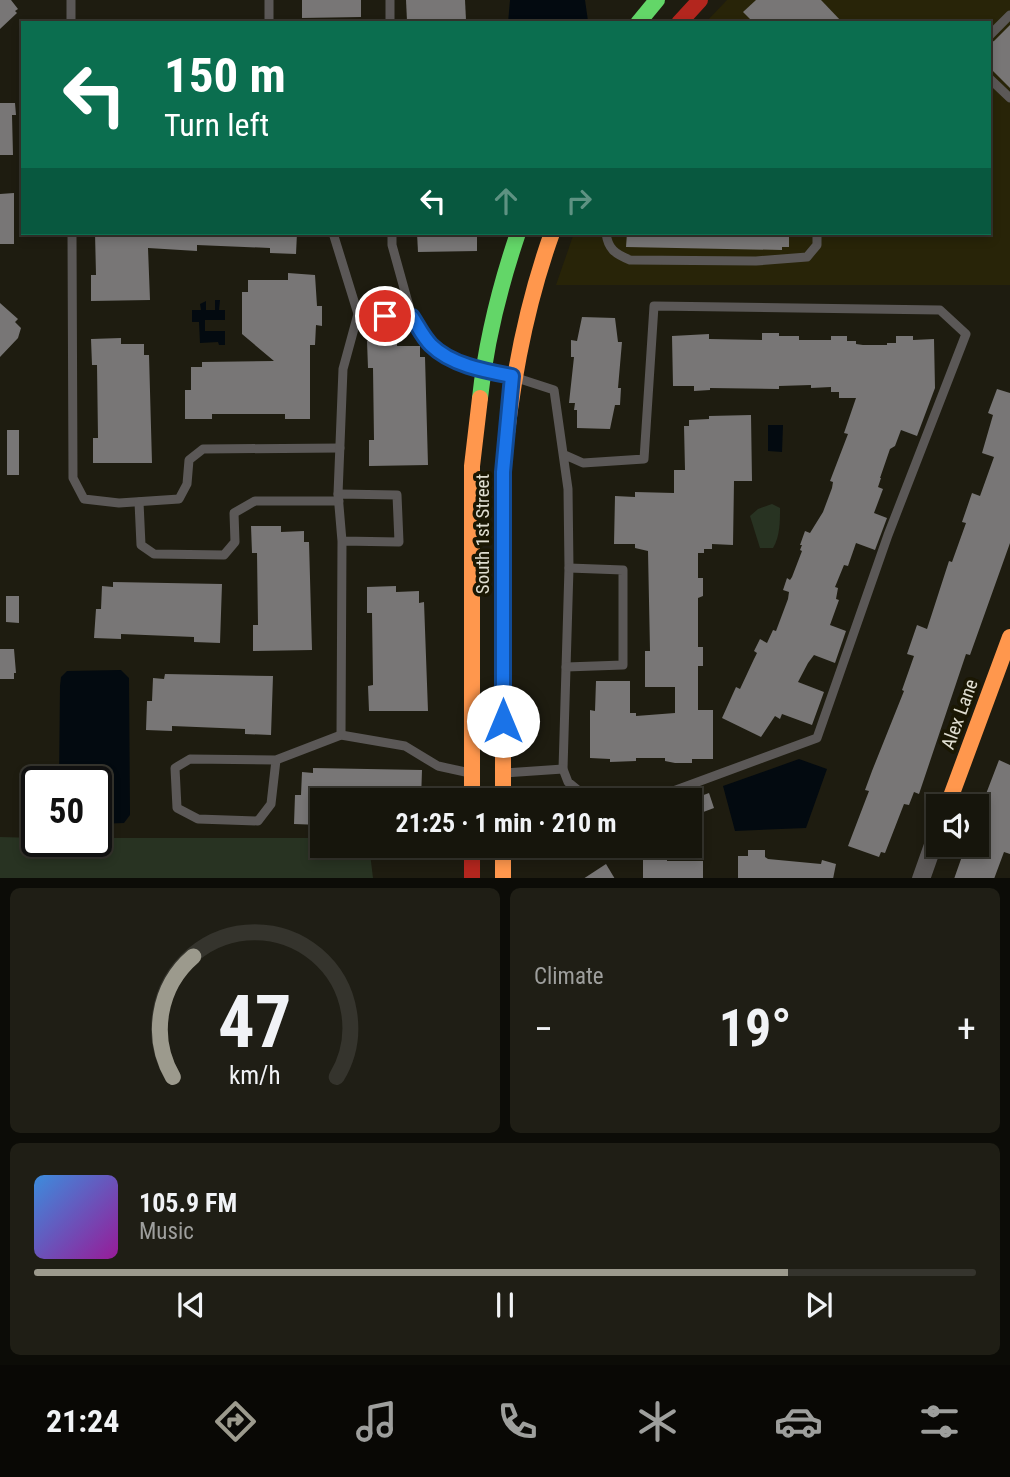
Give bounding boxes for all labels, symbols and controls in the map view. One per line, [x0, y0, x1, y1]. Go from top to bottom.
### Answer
text: 150 m [164, 47, 286, 104]
icon: left [49, 49, 140, 140]
text: Turn left [164, 106, 269, 144]
icon: left [414, 182, 452, 220]
icon: ahead [487, 182, 525, 220]
icon: right [560, 182, 598, 220]
pin [355, 286, 415, 346]
icon: arrive [366, 297, 404, 335]
street label: South 1st Street [471, 474, 494, 594]
street label: Alex Lane [936, 676, 983, 752]
position arrow [466, 684, 540, 758]
speed limit sign: 50 [21, 766, 112, 857]
map controls [926, 794, 989, 857]
button: sound [926, 794, 989, 857]
text: 21:25 · 1 min · 210 m [396, 808, 616, 838]
text: Climate [534, 963, 604, 990]
text: 47 [218, 979, 292, 1065]
text: 19° [719, 998, 791, 1059]
text: − [534, 1007, 553, 1051]
text: + [957, 1007, 976, 1051]
text: km/h [229, 1060, 281, 1089]
text: 105.9 FM [139, 1188, 237, 1218]
text: Music [139, 1218, 194, 1245]
icon: previous [172, 1286, 210, 1324]
icon: pause [486, 1286, 524, 1324]
icon: next [800, 1286, 838, 1324]
icon: directions [211, 1397, 260, 1446]
icon: music [352, 1397, 401, 1446]
icon: phone [493, 1397, 542, 1446]
icon: climate [633, 1397, 682, 1446]
icon: car [774, 1397, 823, 1446]
icon: filters [915, 1397, 964, 1446]
text: 21:24 [46, 1402, 119, 1440]

